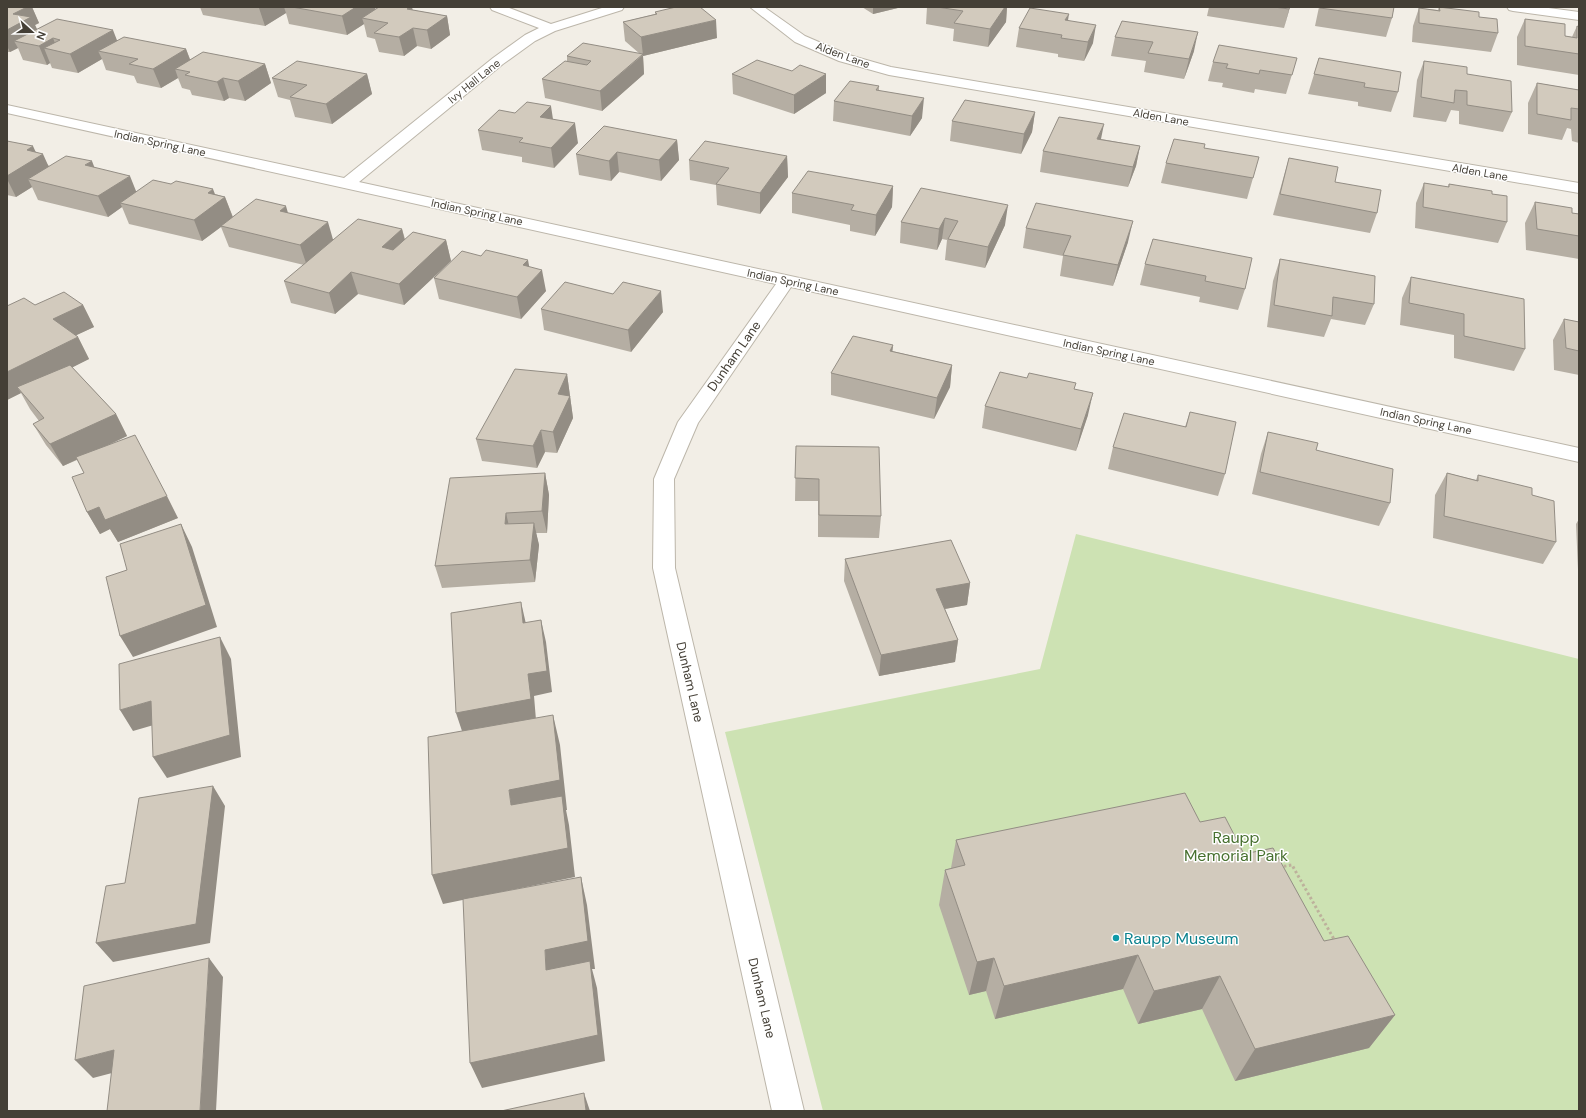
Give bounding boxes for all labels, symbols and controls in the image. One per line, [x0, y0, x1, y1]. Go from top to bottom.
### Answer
north arrow [12, 12, 52, 52]
text: N [33, 29, 49, 42]
street label: Alden Lane [814, 39, 872, 71]
street label: Ivy Hall Lane [445, 56, 503, 106]
street label: Alden Lane [1132, 105, 1190, 129]
street label: Indian Spring Lane [113, 126, 207, 160]
street label: Alden Lane [1451, 160, 1509, 184]
street label: Indian Spring Lane [430, 195, 524, 229]
street label: Indian Spring Lane [746, 265, 840, 299]
street label: Dunham Lane [703, 317, 765, 395]
street label: Indian Spring Lane [1062, 335, 1156, 369]
street label: Indian Spring Lane [1379, 404, 1473, 438]
street label: Dunham Lane [672, 640, 708, 724]
park label: Raupp Memorial Park [1184, 827, 1288, 866]
place label: Raupp Museum [1124, 928, 1239, 949]
marker: Raupp Museum [1111, 933, 1121, 943]
street label: Dunham Lane [744, 956, 780, 1040]

